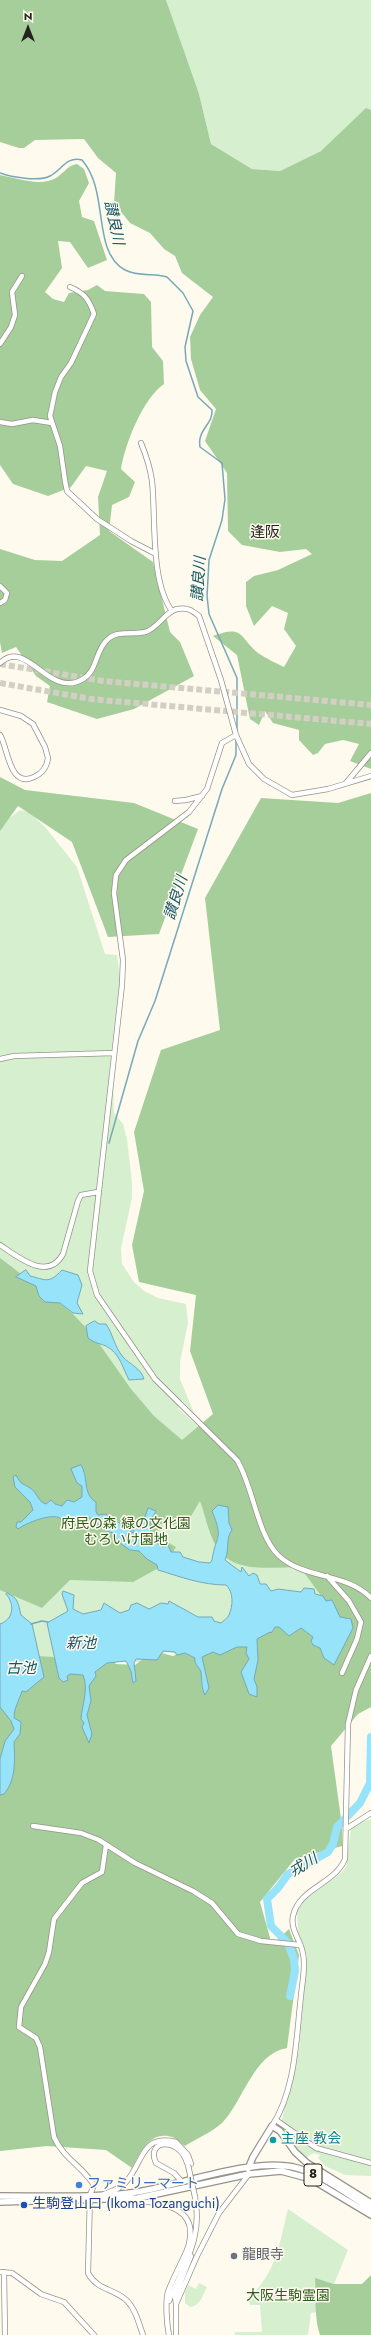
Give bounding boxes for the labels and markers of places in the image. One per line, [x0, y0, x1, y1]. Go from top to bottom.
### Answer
place label: 主座 教会 [281, 2132, 341, 2148]
marker: 主座 教会 [268, 2135, 278, 2145]
place label: ファミリーマート [87, 2177, 199, 2193]
marker: ファミリーマート [74, 2180, 84, 2190]
place label: 生駒登山口 (Ikoma Tozanguchi) [32, 2197, 220, 2213]
marker: 生駒登山口 (Ikoma Tozanguchi) [19, 2200, 29, 2210]
place label: 龍眼寺 [242, 2248, 284, 2264]
marker: 龍眼寺 [229, 2251, 239, 2261]

